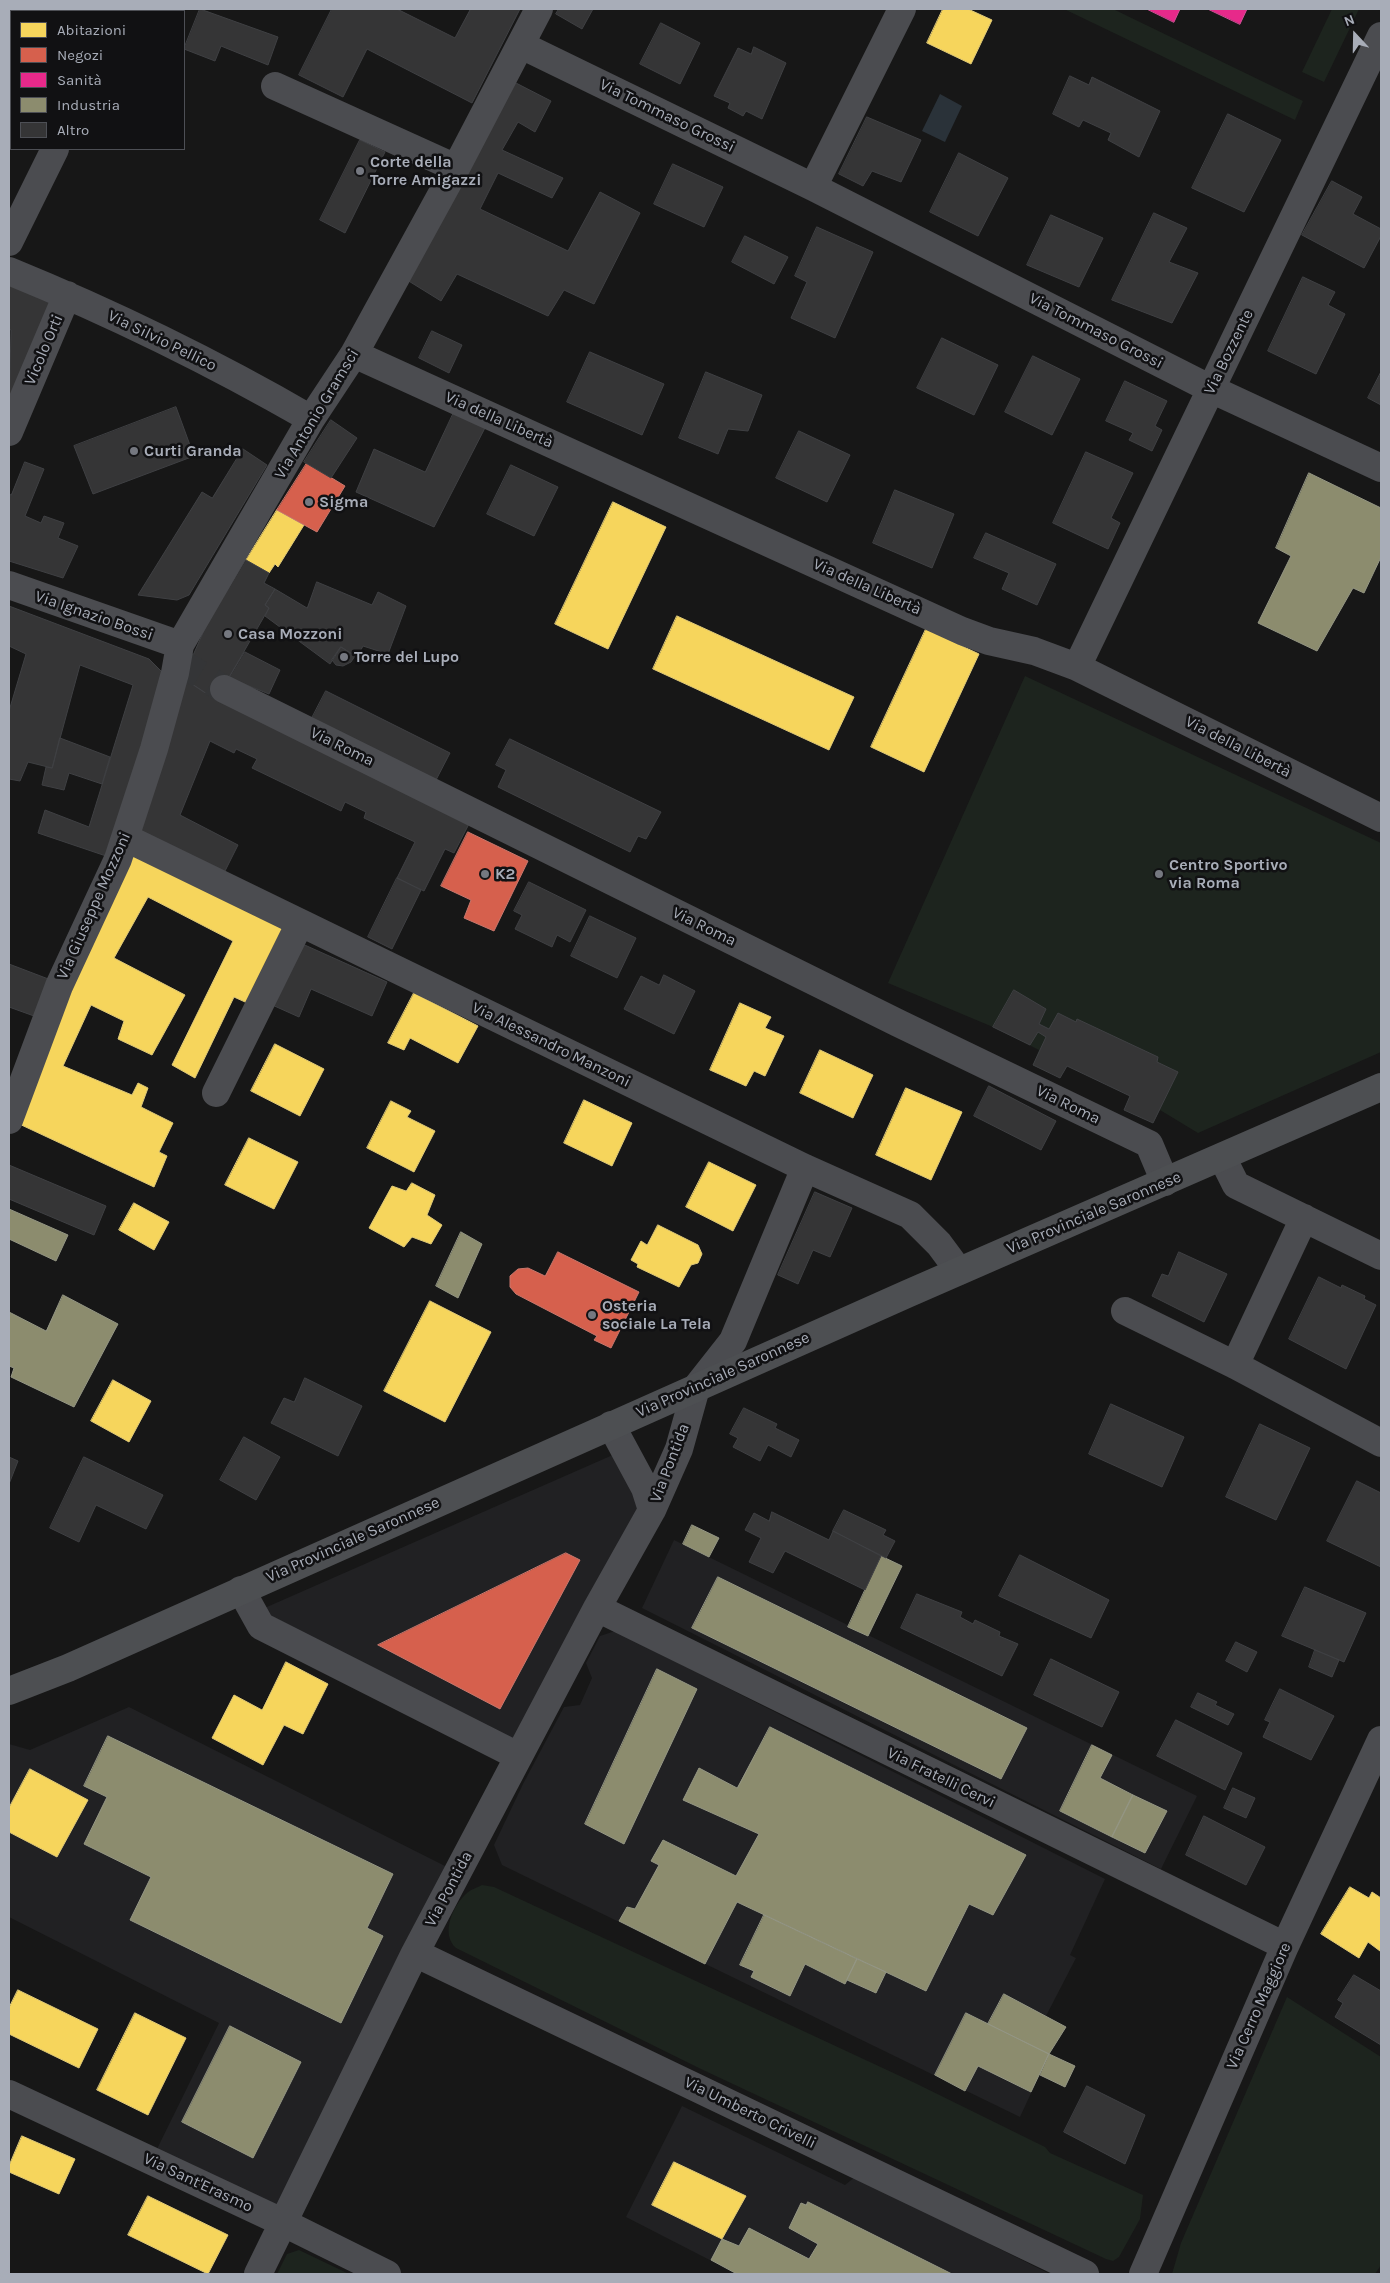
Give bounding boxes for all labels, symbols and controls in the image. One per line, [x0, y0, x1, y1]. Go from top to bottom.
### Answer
legend [10, 10, 185, 150]
north arrow [1330, 10, 1380, 60]
text: N [1342, 11, 1357, 30]
text: Abitazioni [57, 21, 126, 39]
text: Negozi [57, 46, 103, 64]
text: Sanità [57, 71, 102, 89]
street label: Via Tommaso Grossi [596, 75, 738, 157]
text: Industria [57, 96, 120, 114]
text: Altro [57, 121, 89, 139]
place label: Corte della Torre Amigazzi [370, 152, 481, 190]
marker: Corte della Torre Amigazzi [354, 165, 366, 177]
street label: Via Tommaso Grossi [1026, 289, 1166, 373]
street label: Via Silvio Pellico [105, 306, 219, 376]
street label: Via Bozzente [1200, 306, 1258, 398]
street label: Vicolo Orti [21, 312, 67, 388]
street label: Via Antonio Gramsci [271, 346, 363, 482]
street label: Via della Libertà [442, 388, 556, 452]
place label: Curti Granda [144, 441, 242, 461]
marker: Curti Granda [128, 445, 140, 457]
place label: Sigma [319, 492, 368, 512]
marker: Sigma [303, 496, 315, 508]
street label: Via della Libertà [810, 555, 924, 619]
street label: Via Ignazio Bossi [32, 587, 156, 645]
place label: Casa Mozzoni [238, 624, 343, 644]
marker: Casa Mozzoni [222, 628, 234, 640]
place label: Torre del Lupo [354, 647, 459, 667]
marker: Torre del Lupo [338, 651, 350, 663]
street label: Via della Libertà [1182, 712, 1294, 782]
street label: Via Roma [307, 723, 377, 771]
street label: Via Giuseppe Mozzoni [53, 829, 135, 983]
place label: Centro Sportivo via Roma [1169, 855, 1287, 893]
place label: K2 [495, 864, 515, 884]
marker: K2 [479, 868, 491, 880]
marker: Centro Sportivo via Roma [1153, 868, 1165, 880]
street label: Via Roma [669, 903, 739, 951]
street label: Via Alessandro Manzoni [469, 998, 633, 1092]
street label: Via Roma [1033, 1081, 1103, 1129]
street label: Via Provinciale Saronnese [1004, 1167, 1184, 1259]
place label: Osteria sociale La Tela [602, 1296, 711, 1334]
marker: Osteria sociale La Tela [586, 1309, 598, 1321]
street label: Via Provinciale Saronnese [633, 1328, 813, 1422]
street label: Via Pontida [646, 1421, 694, 1505]
street label: Via Provinciale Saronnese [263, 1493, 443, 1587]
street label: Via Fratelli Cervi [884, 1744, 998, 1812]
street label: Via Pontida [421, 1848, 477, 1930]
street label: Via Cerro Maggiore [1222, 1940, 1296, 2072]
street label: Via Umberto Crivelli [681, 2073, 819, 2153]
street label: Via Sant'Erasmo [140, 2149, 256, 2217]

